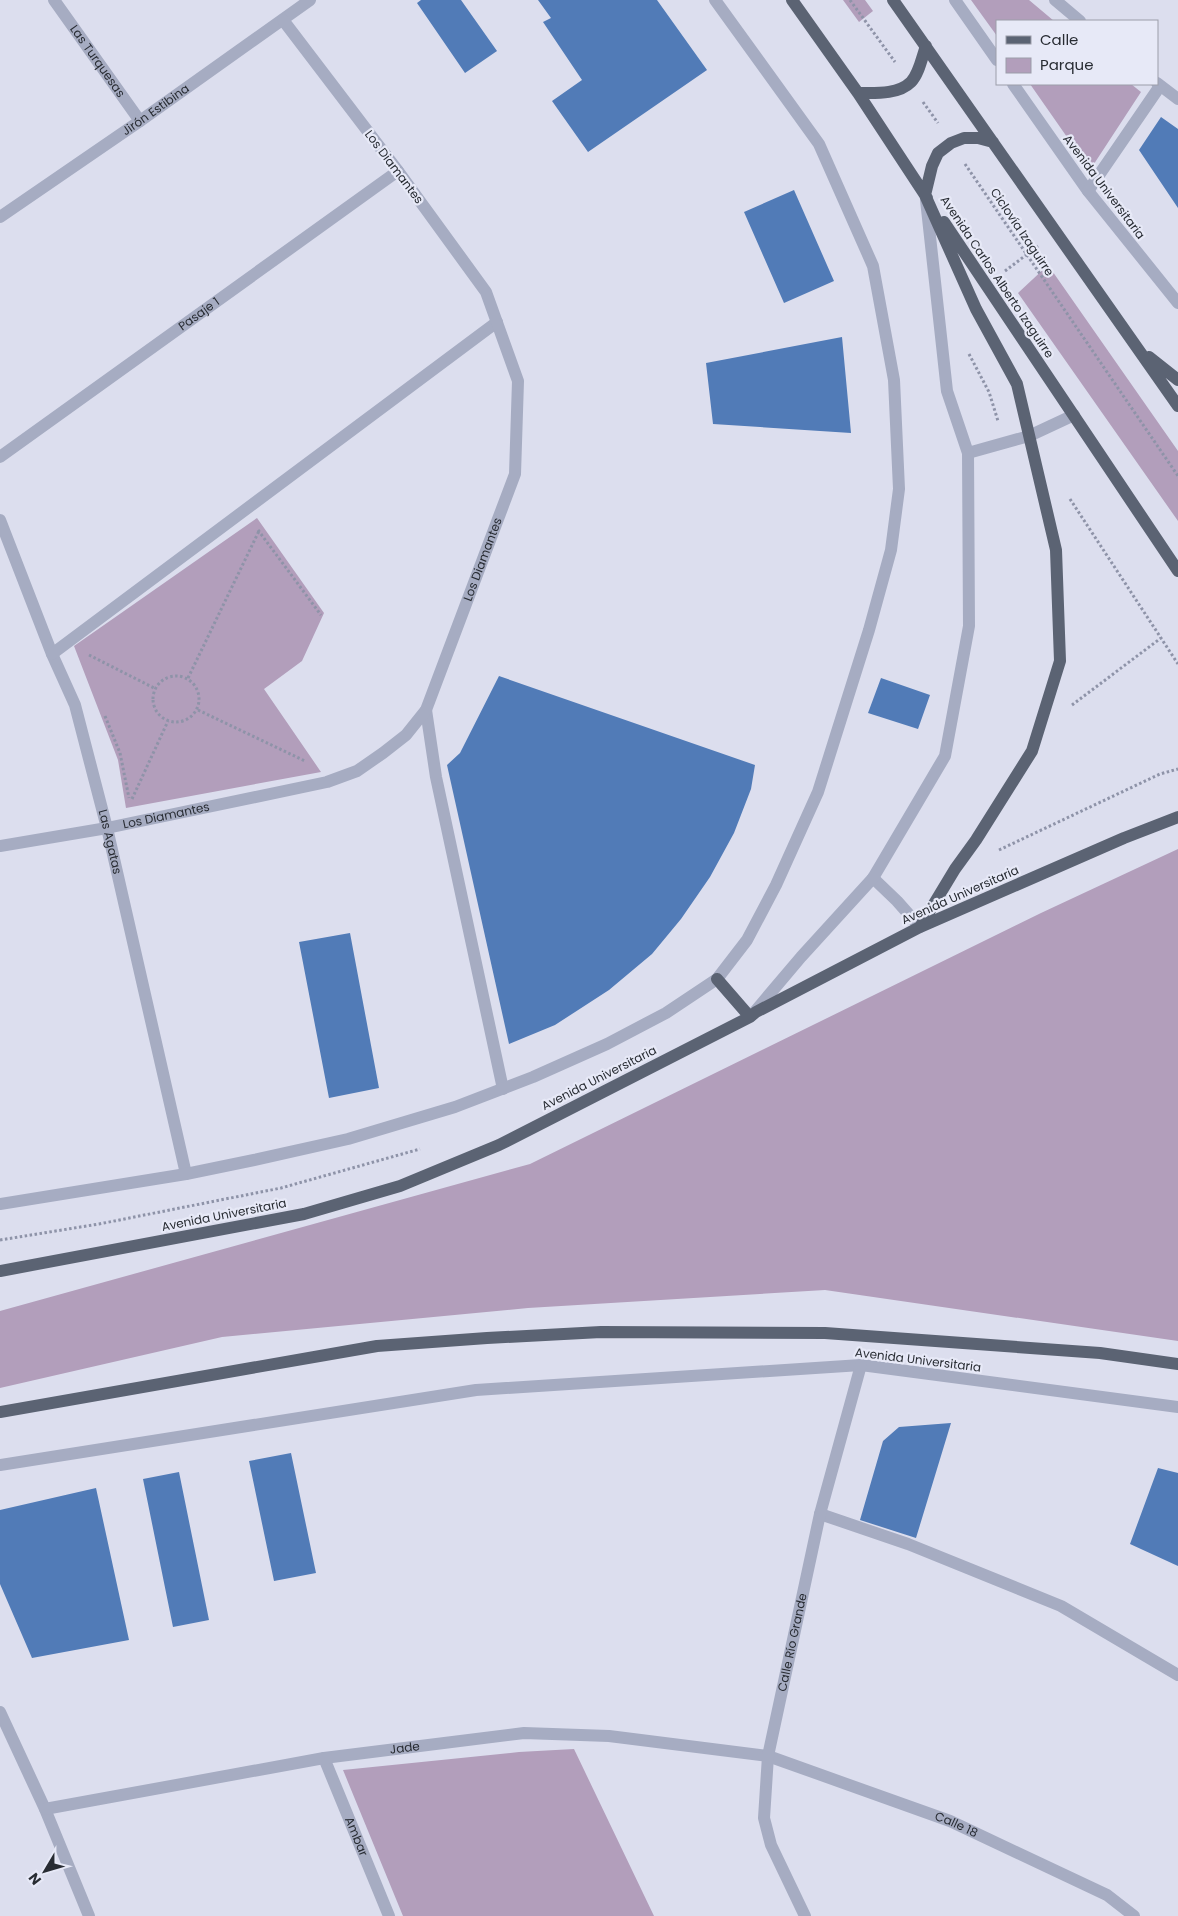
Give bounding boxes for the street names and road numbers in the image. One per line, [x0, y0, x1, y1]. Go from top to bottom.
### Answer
street label: Las Turquesas [66, 21, 130, 101]
street label: Jirón Estibina [118, 80, 193, 139]
street label: Los Diamantes [361, 126, 428, 207]
street label: Avenida Universitaria [1059, 131, 1149, 243]
street label: Ciclovía Izaguirre [987, 184, 1058, 279]
street label: Avenida Carlos Alberto Izaguirre [937, 192, 1058, 361]
street label: Pasaje 1 [175, 293, 223, 334]
street label: Los Diamantes [459, 515, 506, 603]
street label: Los Diamantes [121, 798, 211, 832]
street label: Las Agatas [95, 808, 126, 876]
street label: Avenida Universitaria [898, 861, 1021, 928]
street label: Avenida Universitaria [538, 1041, 659, 1114]
street label: Avenida Universitaria [160, 1194, 288, 1235]
street label: Avenida Universitaria [854, 1343, 982, 1376]
street label: Calle Río Grande [773, 1591, 811, 1693]
street label: Jade [389, 1737, 421, 1758]
street label: Calle 18 [933, 1807, 981, 1841]
street label: Ambar [341, 1814, 373, 1859]

